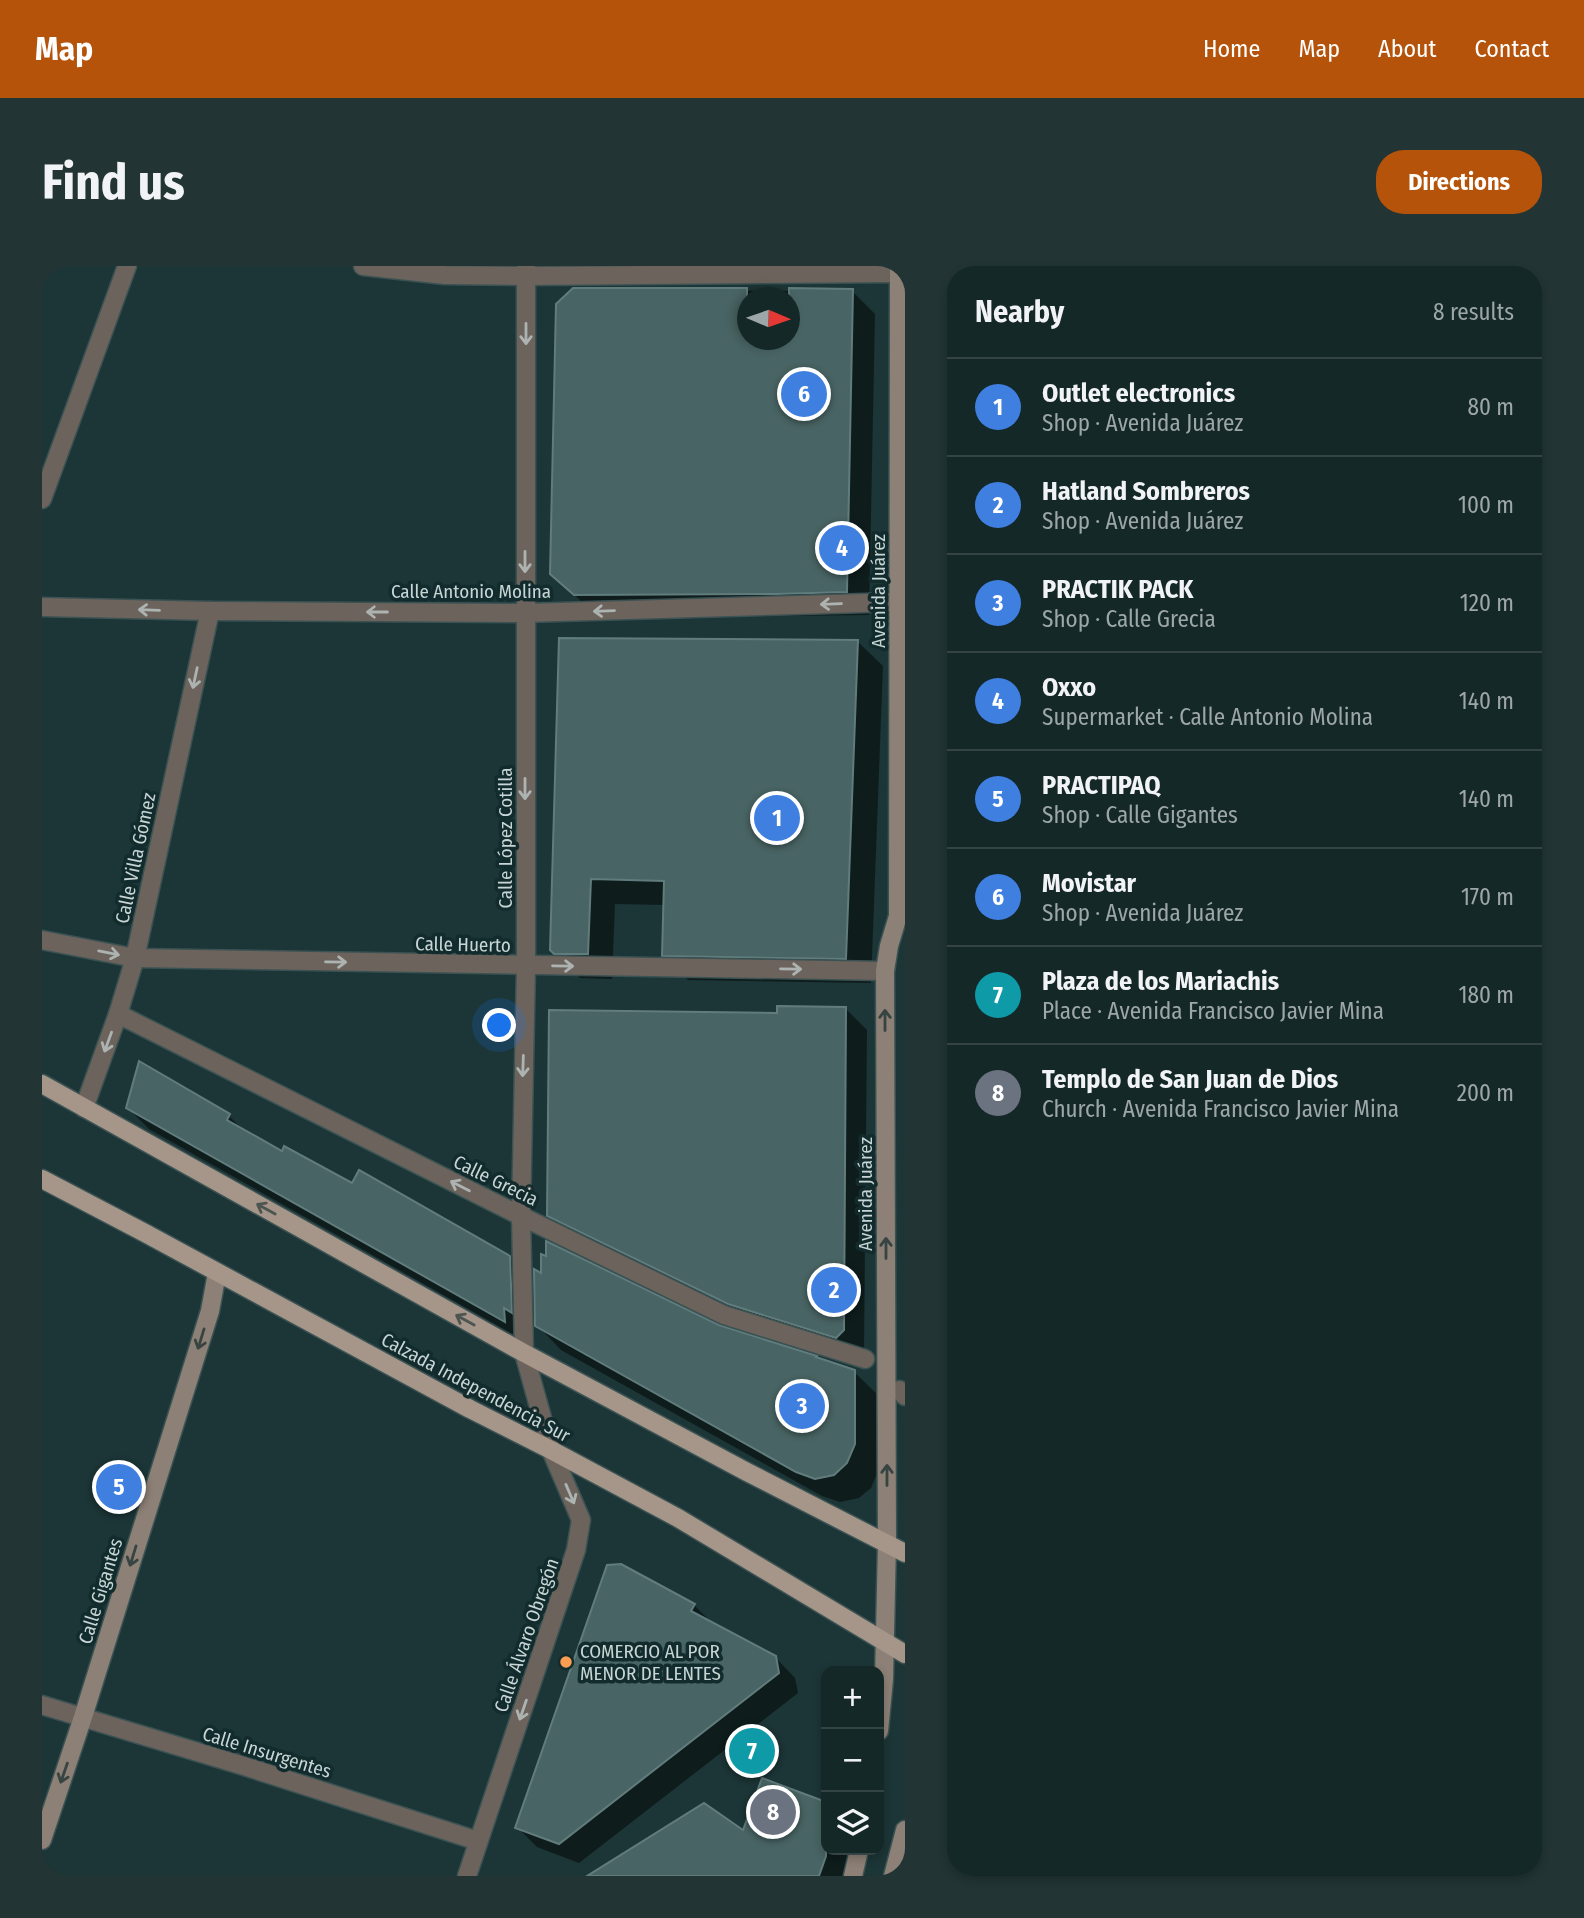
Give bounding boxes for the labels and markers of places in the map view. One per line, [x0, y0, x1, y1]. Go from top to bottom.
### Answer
pin: 6 [781, 368, 827, 420]
pin: 4 [819, 522, 865, 574]
pin: 1 [754, 792, 800, 844]
pin: 2 [811, 1264, 857, 1316]
pin: 3 [779, 1380, 825, 1432]
pin: 5 [96, 1461, 142, 1513]
place label: COMERCIO AL POR MENOR DE LENTES [580, 1640, 721, 1685]
marker: COMERCIO AL POR MENOR DE LENTES [558, 1654, 574, 1670]
pin: 7 [729, 1725, 775, 1777]
pin: 8 [750, 1786, 796, 1838]

